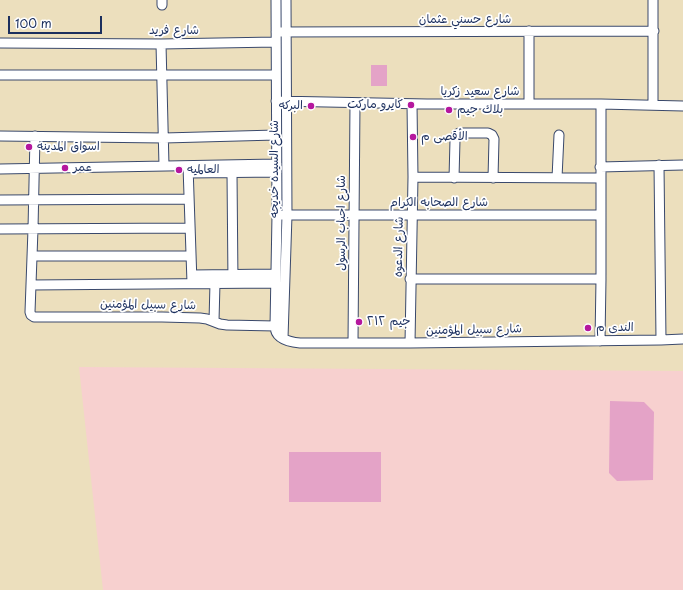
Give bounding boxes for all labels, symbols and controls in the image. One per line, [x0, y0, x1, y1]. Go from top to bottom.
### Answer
scale bar [10, 8, 104, 34]
street label: شارع حسني عثمان [419, 13, 511, 27]
text: 100 m [15, 14, 52, 32]
street label: شارع فريد [149, 24, 199, 38]
street label: شارع سعيد زكريا [440, 85, 520, 99]
place label: كايرو ماركت [347, 98, 403, 112]
place label: البركه [279, 99, 303, 113]
marker: كايرو ماركت [406, 100, 416, 110]
marker: البركه [306, 101, 316, 111]
place label: بلاك جيم [457, 103, 503, 117]
marker: بلاك جيم [444, 105, 454, 115]
street label: شارع السيده خديجه [268, 120, 282, 218]
place label: الأقصى م [421, 130, 468, 144]
marker: الأقصى م [408, 132, 418, 142]
place label: اسواق المدينه [37, 140, 100, 154]
marker: اسواق المدينه [24, 142, 34, 152]
place label: عمر [73, 161, 92, 175]
marker: عمر [60, 163, 70, 173]
place label: العالميه [187, 163, 220, 177]
marker: العالميه [174, 165, 184, 175]
street label: شارع احباب الرسول [335, 175, 349, 271]
street label: شارع الصحابه الكرام [390, 196, 488, 210]
street label: شارع الدعوه [391, 217, 407, 277]
street label: شارع سبيل المؤمنين [100, 297, 196, 313]
place label: جيم ٢١٢ [367, 315, 411, 329]
marker: جيم ٢١٢ [354, 317, 364, 327]
place label: الندى م [596, 321, 634, 335]
street label: شارع سبيل المؤمنين [426, 322, 522, 338]
marker: الندى م [583, 323, 593, 333]

